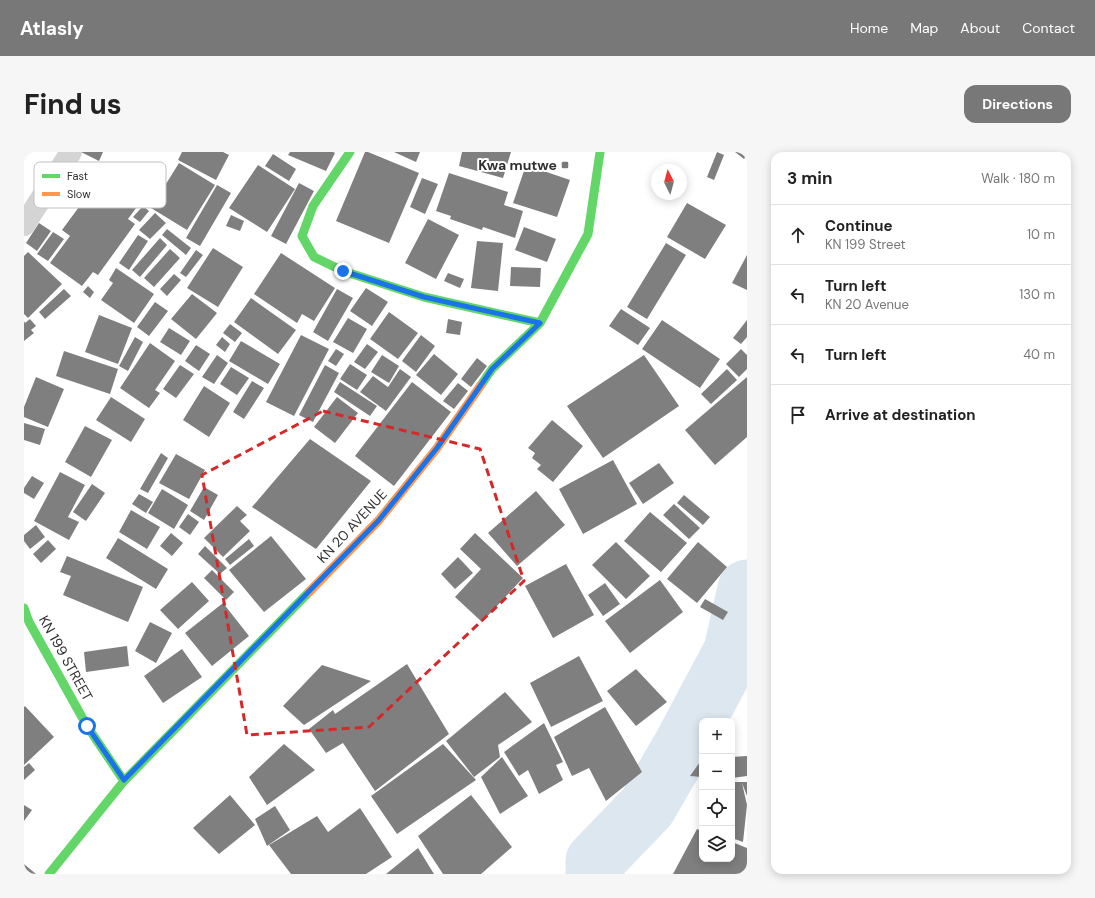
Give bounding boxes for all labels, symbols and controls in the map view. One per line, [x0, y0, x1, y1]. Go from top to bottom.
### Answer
text: Atlasly [20, 16, 84, 41]
text: Home [850, 19, 888, 37]
text: Map [910, 19, 938, 37]
text: About [960, 19, 1000, 37]
text: Contact [1022, 19, 1075, 37]
button: Directions [964, 85, 1071, 123]
text: Find us [24, 86, 122, 123]
place label: Kwa mutwe [478, 156, 557, 174]
marker: Kwa mutwe [560, 160, 570, 170]
legend [34, 162, 166, 208]
north arrow [651, 164, 687, 200]
text: 3 min [787, 167, 832, 189]
text: Fast [67, 169, 88, 183]
text: Walk · 180 m [981, 170, 1055, 187]
text: Slow [67, 187, 91, 201]
text: Continue [825, 216, 893, 236]
icon: ahead [787, 224, 809, 246]
text: 10 m [1027, 226, 1055, 243]
text: KN 199 Street [825, 236, 906, 253]
route end [334, 262, 352, 280]
text: Turn left [825, 276, 886, 296]
icon: left [787, 284, 809, 306]
text: 130 m [1019, 286, 1055, 303]
text: KN 20 Avenue [825, 296, 909, 313]
icon: left [787, 344, 809, 366]
text: Turn left [825, 345, 886, 365]
text: 40 m [1023, 346, 1055, 363]
icon: arrive [787, 404, 809, 426]
text: Arrive at destination [825, 405, 976, 425]
street label: KN 20 AVENUE [313, 485, 391, 567]
street label: KN 199 STREET [35, 612, 97, 704]
route start [78, 717, 96, 735]
map controls [699, 718, 735, 862]
button: + [699, 718, 735, 754]
button: − [699, 754, 735, 790]
button: locate [699, 790, 735, 826]
button: layers [699, 826, 735, 862]

